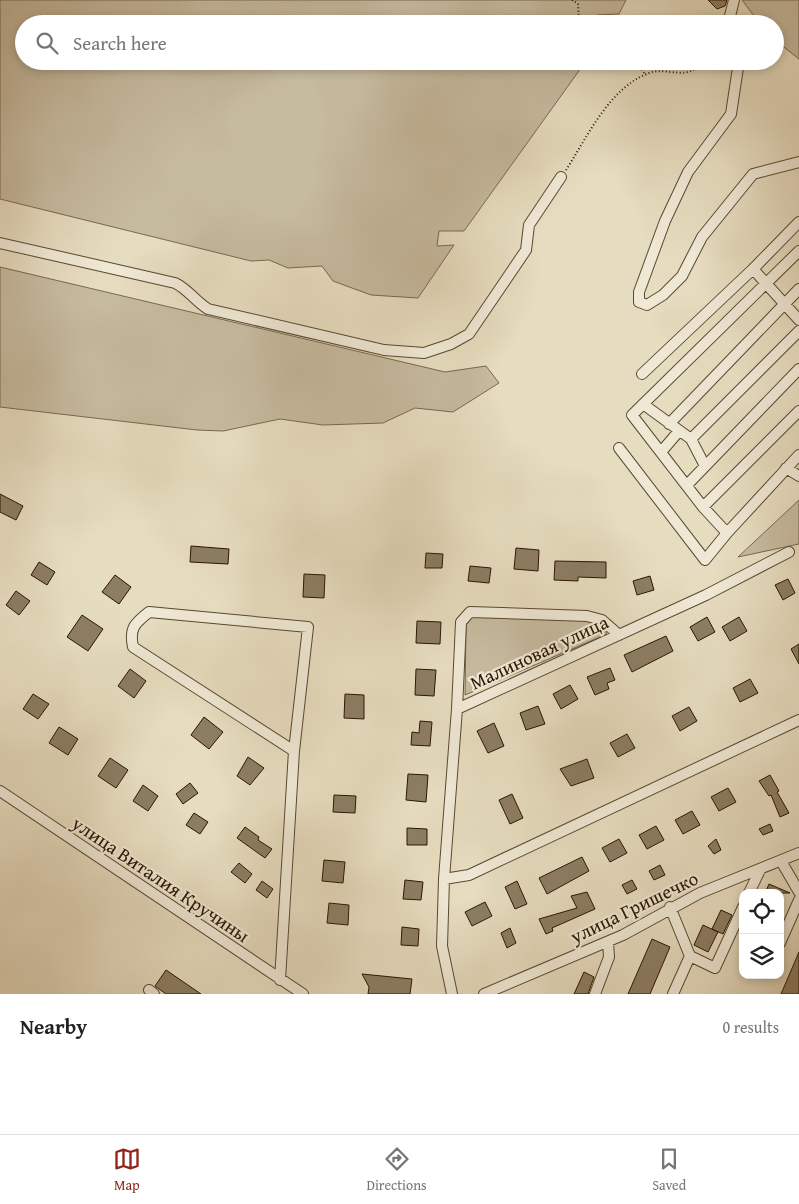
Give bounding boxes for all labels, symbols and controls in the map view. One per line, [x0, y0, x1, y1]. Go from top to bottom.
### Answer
search box [15, 15, 784, 70]
icon: search [33, 29, 61, 57]
text: Search here [73, 29, 167, 57]
street label: Малиновая улица [465, 608, 613, 696]
street label: улица Виталия Кручины [66, 808, 255, 949]
street label: улица Гришечко [564, 864, 703, 951]
map controls [739, 889, 784, 979]
button: locate [739, 889, 784, 934]
button: layers [739, 934, 784, 979]
text: Nearby [20, 1011, 87, 1042]
text: 0 results [722, 1015, 779, 1039]
tab: Map [113, 1145, 141, 1195]
tab: Directions [366, 1145, 427, 1195]
tab: Saved [652, 1145, 686, 1195]

